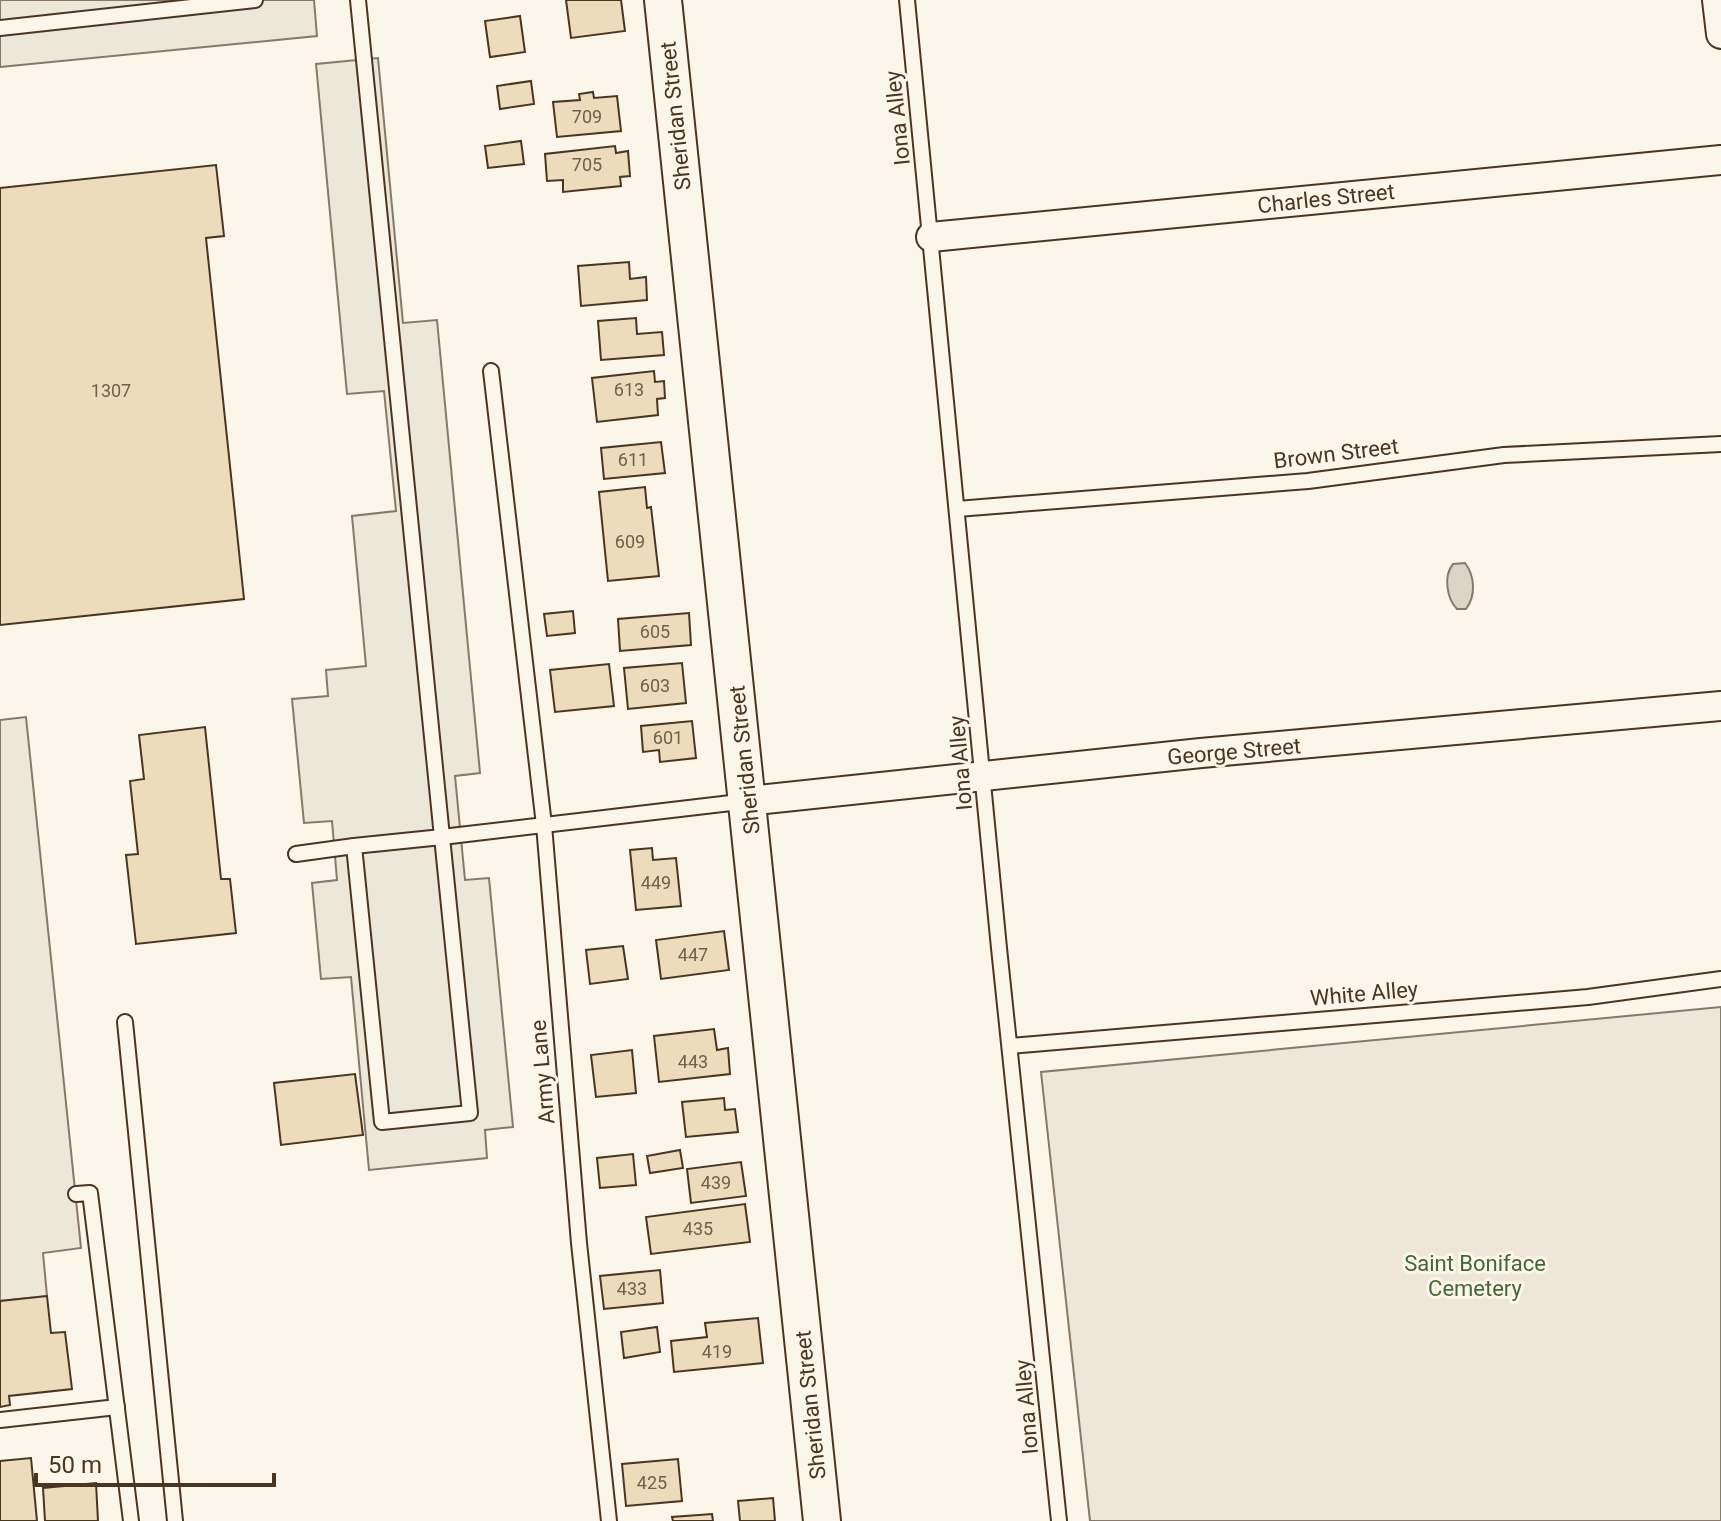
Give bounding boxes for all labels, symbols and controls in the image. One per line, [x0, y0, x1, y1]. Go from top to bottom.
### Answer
street label: Sheridan Street [655, 40, 696, 192]
street label: Iona Alley [880, 69, 915, 167]
house number: 709 [572, 106, 602, 127]
house number: 705 [572, 154, 602, 175]
street label: Charles Street [1256, 179, 1396, 218]
house number: 613 [614, 379, 644, 400]
house number: 1307 [91, 380, 131, 401]
street label: Brown Street [1272, 433, 1400, 474]
house number: 611 [618, 449, 648, 470]
house number: 609 [615, 531, 645, 552]
house number: 605 [640, 621, 670, 642]
house number: 603 [640, 675, 670, 696]
street label: Sheridan Street [724, 684, 765, 836]
street label: Iona Alley [944, 714, 977, 811]
house number: 601 [653, 727, 683, 748]
street label: George Street [1166, 733, 1302, 770]
house number: 449 [641, 872, 671, 893]
house number: 447 [678, 944, 708, 965]
street label: White Alley [1309, 976, 1420, 1011]
street label: Army Lane [525, 1019, 560, 1125]
house number: 443 [678, 1051, 708, 1072]
house number: 439 [701, 1172, 731, 1193]
house number: 435 [683, 1218, 713, 1239]
park label: Saint Boniface Cemetery [1404, 1251, 1546, 1301]
house number: 433 [617, 1278, 647, 1299]
street label: Sheridan Street [790, 1329, 831, 1481]
house number: 419 [702, 1341, 732, 1362]
street label: Iona Alley [1010, 1358, 1043, 1455]
scale bar [36, 1437, 274, 1487]
text: 50 m [48, 1451, 102, 1479]
house number: 425 [637, 1472, 667, 1493]

